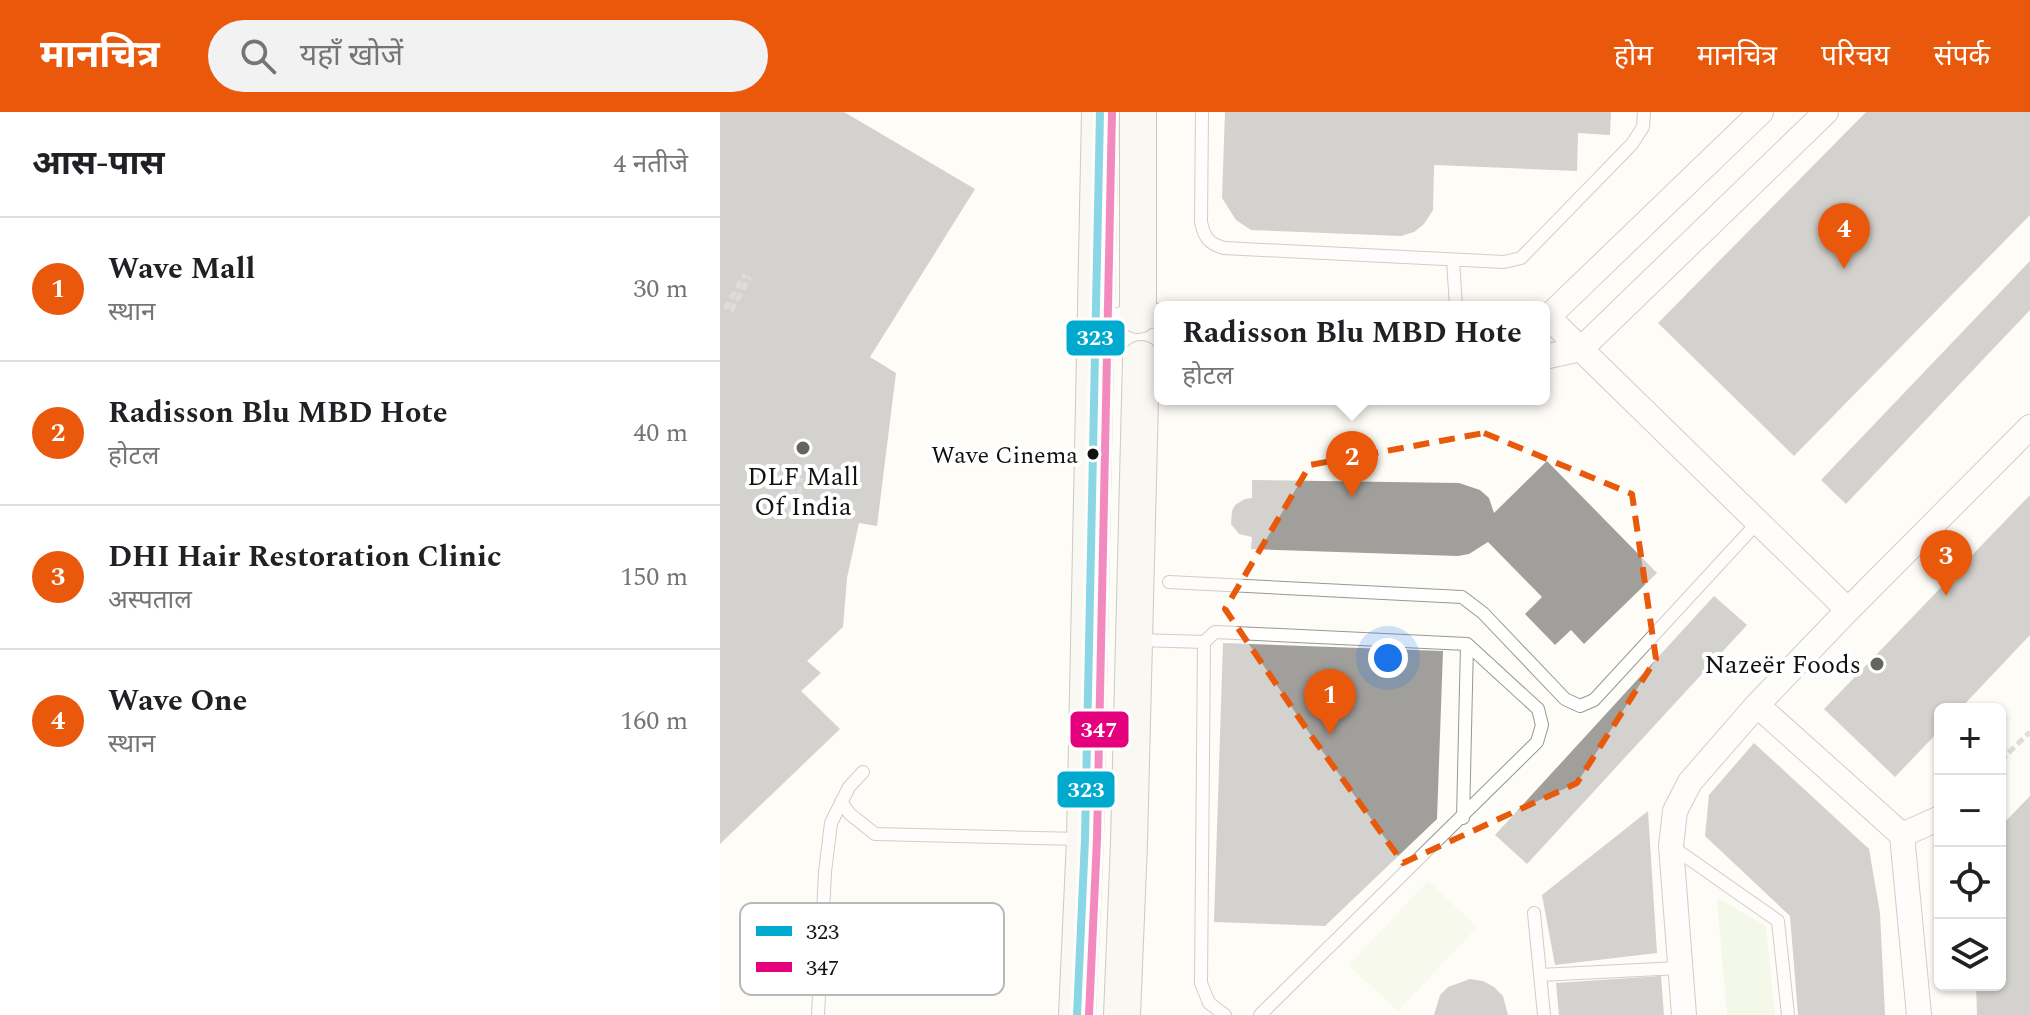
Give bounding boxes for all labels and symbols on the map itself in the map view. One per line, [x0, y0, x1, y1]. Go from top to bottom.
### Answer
pin: 4 [1818, 203, 1870, 269]
line badge: 323 [1065, 319, 1126, 357]
text: 323 [1076, 322, 1114, 355]
pin: 2 [1326, 431, 1378, 497]
place label: Wave Cinema [931, 438, 1078, 474]
marker: DLF Mall Of India [794, 439, 812, 457]
marker: Wave Cinema [1085, 446, 1101, 462]
place label: DLF Mall Of India [747, 457, 859, 527]
pin: 3 [1920, 530, 1972, 596]
your location [1368, 638, 1408, 678]
place label: Nazeër Foods [1704, 645, 1861, 685]
marker: Nazeër Foods [1868, 655, 1886, 673]
pin: 1 [1304, 669, 1356, 735]
line badge: 347 [1069, 710, 1130, 749]
text: 347 [1080, 714, 1118, 747]
line badge: 323 [1056, 770, 1116, 809]
text: 323 [1067, 774, 1105, 807]
legend [740, 903, 1004, 995]
text: 323 [806, 916, 839, 949]
text: 347 [806, 952, 839, 985]

